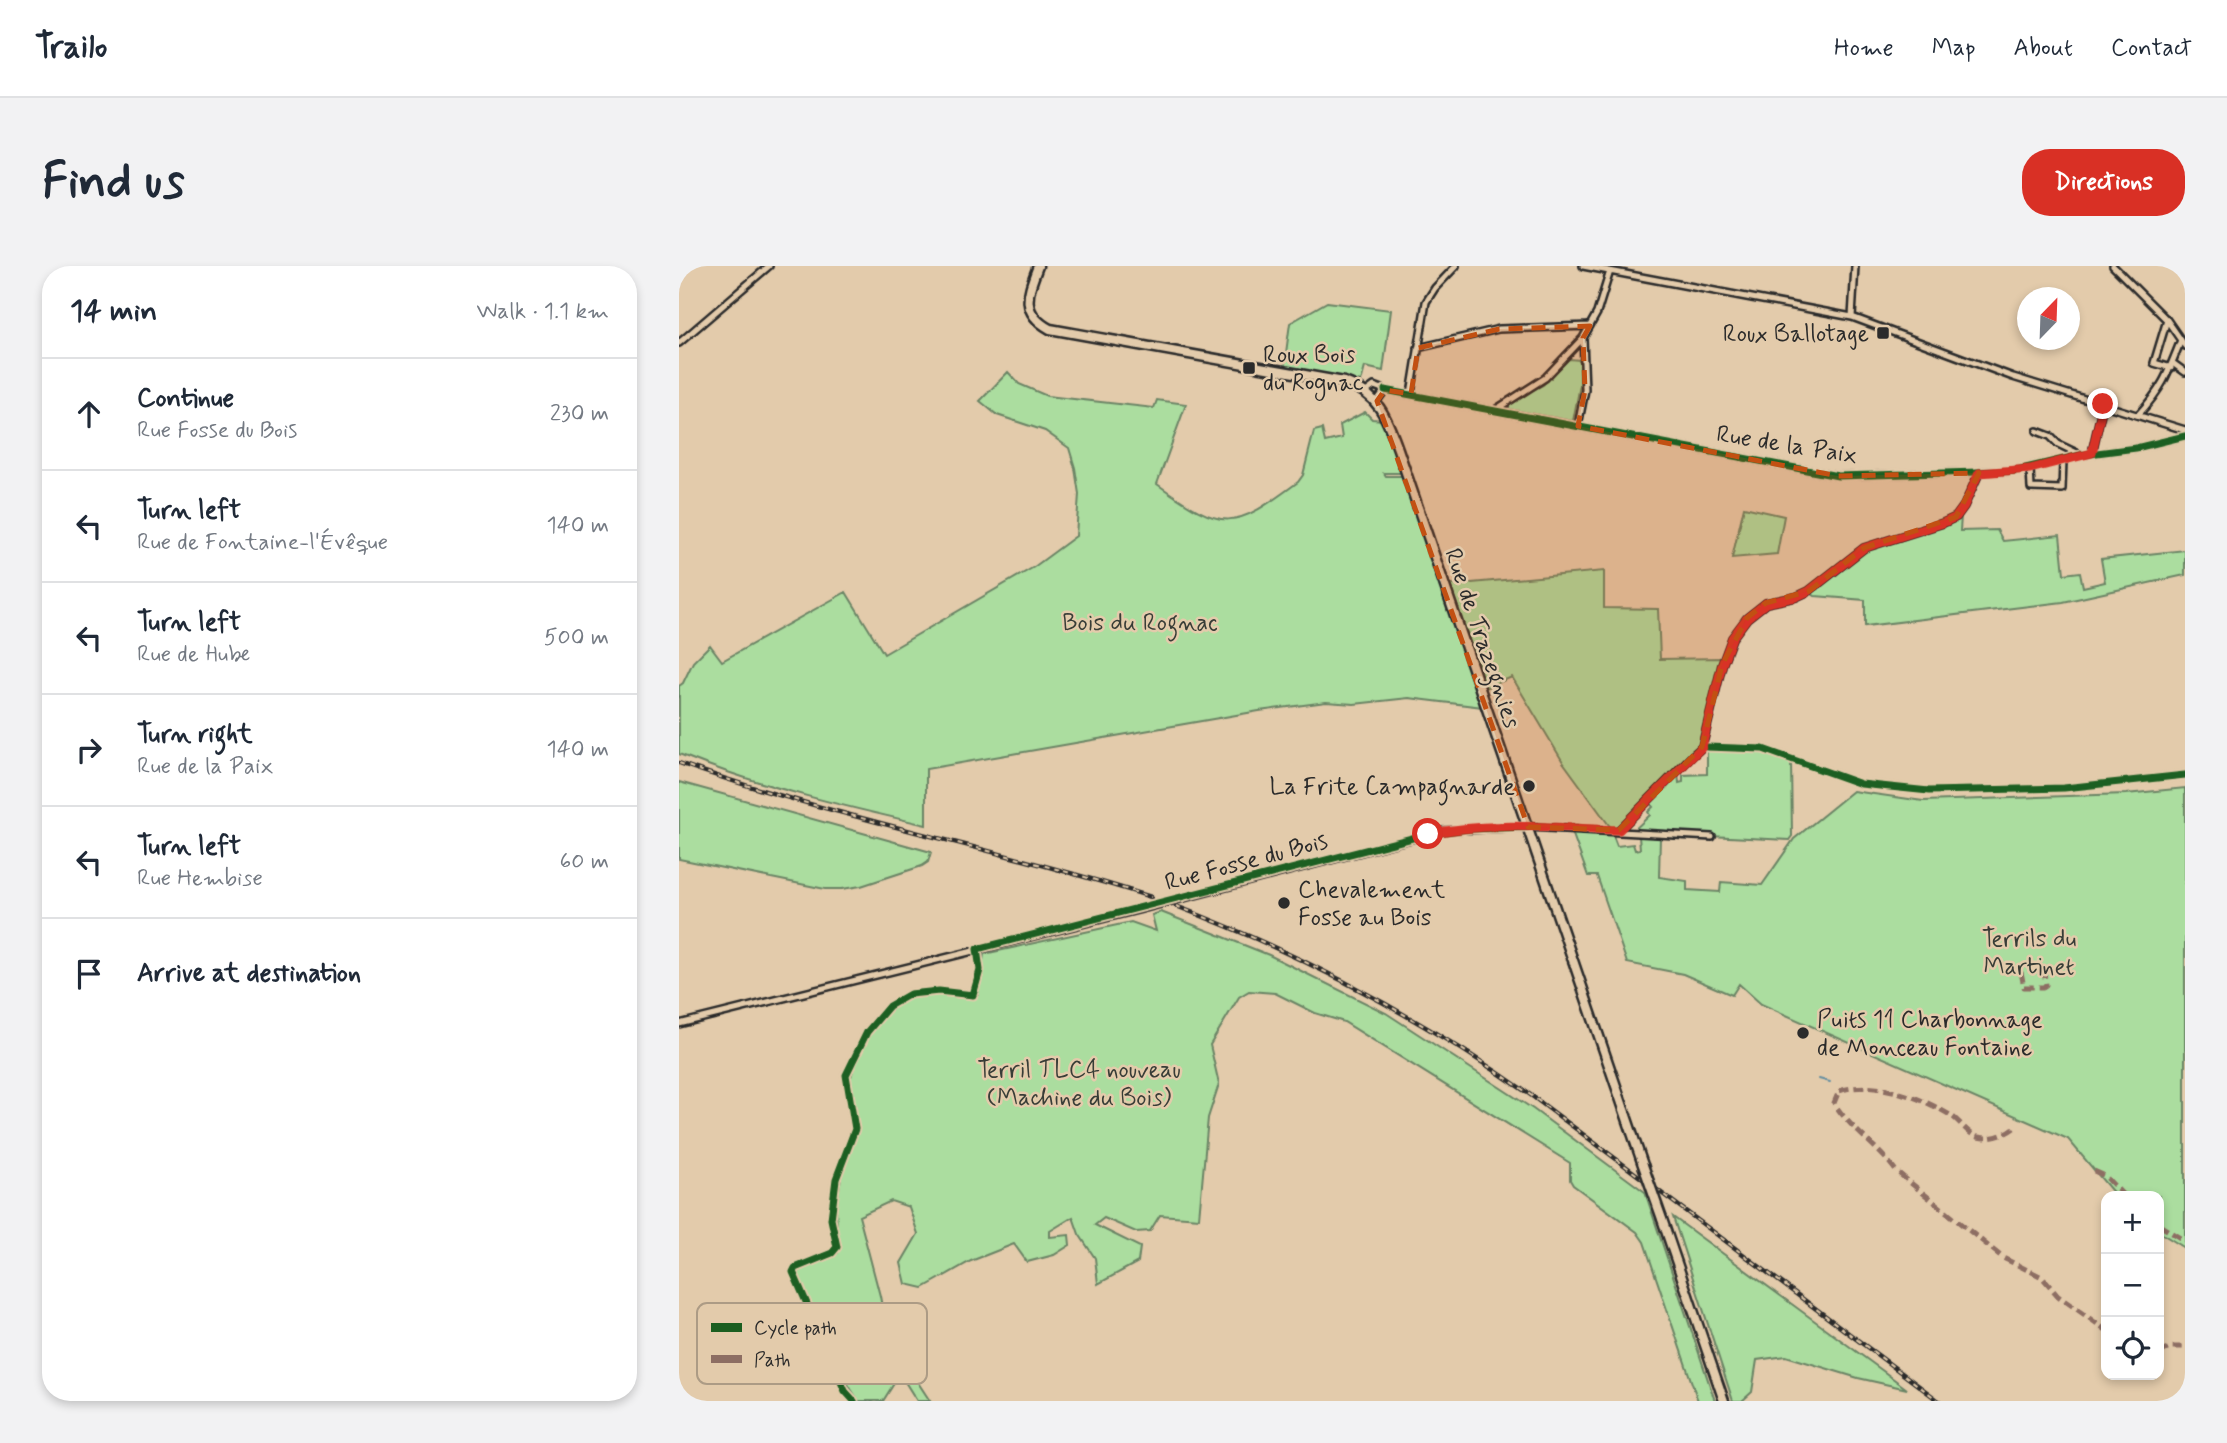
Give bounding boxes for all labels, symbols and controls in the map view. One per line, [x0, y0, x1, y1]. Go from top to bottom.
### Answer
text: Trailo [35, 26, 107, 70]
text: Home [1834, 33, 1894, 64]
text: Map [1932, 33, 1976, 64]
text: About [2014, 33, 2073, 64]
text: Contact [2111, 33, 2192, 64]
button: Directions [2022, 149, 2185, 216]
text: Find us [42, 150, 185, 215]
north arrow [2017, 287, 2080, 350]
text: 14 min [70, 292, 157, 331]
text: Walk · 1.1 km [476, 297, 609, 327]
place label: Roux Ballotage [1723, 319, 1869, 350]
marker: Roux Ballotage [1875, 325, 1891, 341]
place label: Roux Bois du Rognac [1263, 340, 1364, 401]
marker: Roux Bois du Rognac [1241, 360, 1257, 376]
text: Continue [137, 382, 234, 416]
route end [2087, 388, 2118, 419]
icon: ahead [70, 395, 108, 433]
text: 230 m [550, 399, 609, 429]
text: Rue Fosse du Bois [137, 416, 297, 446]
street label: Rue de la Paix [1714, 419, 1860, 472]
text: Turn left [137, 494, 241, 528]
icon: left [70, 507, 108, 545]
text: 140 m [546, 511, 609, 541]
text: Rue de Fontaine-l'Évêque [137, 528, 388, 558]
street label: Rue de Trazegnies [1433, 544, 1527, 734]
text: Turn left [137, 606, 241, 640]
park label: Bois du Rognac [1062, 608, 1218, 642]
icon: left [70, 619, 108, 657]
text: 500 m [544, 623, 609, 653]
text: Rue de Hube [137, 640, 250, 670]
text: Turn right [137, 718, 253, 752]
icon: right [70, 731, 108, 769]
text: 140 m [546, 735, 609, 765]
text: Rue de la Paix [137, 752, 273, 782]
place label: La Frite Campagnarde [1270, 772, 1515, 806]
marker: La Frite Campagnarde [1521, 778, 1537, 794]
route start [1412, 818, 1443, 849]
street label: Rue Fosse du Bois [1162, 826, 1331, 899]
text: Turn left [137, 830, 241, 864]
icon: left [70, 843, 108, 881]
text: 60 m [560, 847, 609, 877]
text: Rue Hembise [137, 864, 263, 894]
place label: Chevalement Fosse au Bois [1298, 875, 1445, 934]
marker: Chevalement Fosse au Bois [1276, 895, 1292, 911]
park label: Terrils du Martinet [1982, 924, 2076, 983]
icon: arrive [70, 955, 108, 993]
text: Arrive at destination [137, 957, 361, 991]
place label: Puits 11 Charbonnage de Monceau Fontaine [1817, 1005, 2043, 1064]
marker: Puits 11 Charbonnage de Monceau Fontaine [1795, 1025, 1811, 1041]
park label: Terril TLC4 nouveau (Machine du Bois) [977, 1055, 1181, 1114]
map controls [2101, 1191, 2164, 1380]
button: + [2101, 1191, 2164, 1254]
button: − [2101, 1254, 2164, 1317]
legend [697, 1303, 927, 1384]
text: Cycle path [754, 1316, 837, 1341]
button: locate [2101, 1317, 2164, 1380]
text: Path [754, 1348, 791, 1373]

